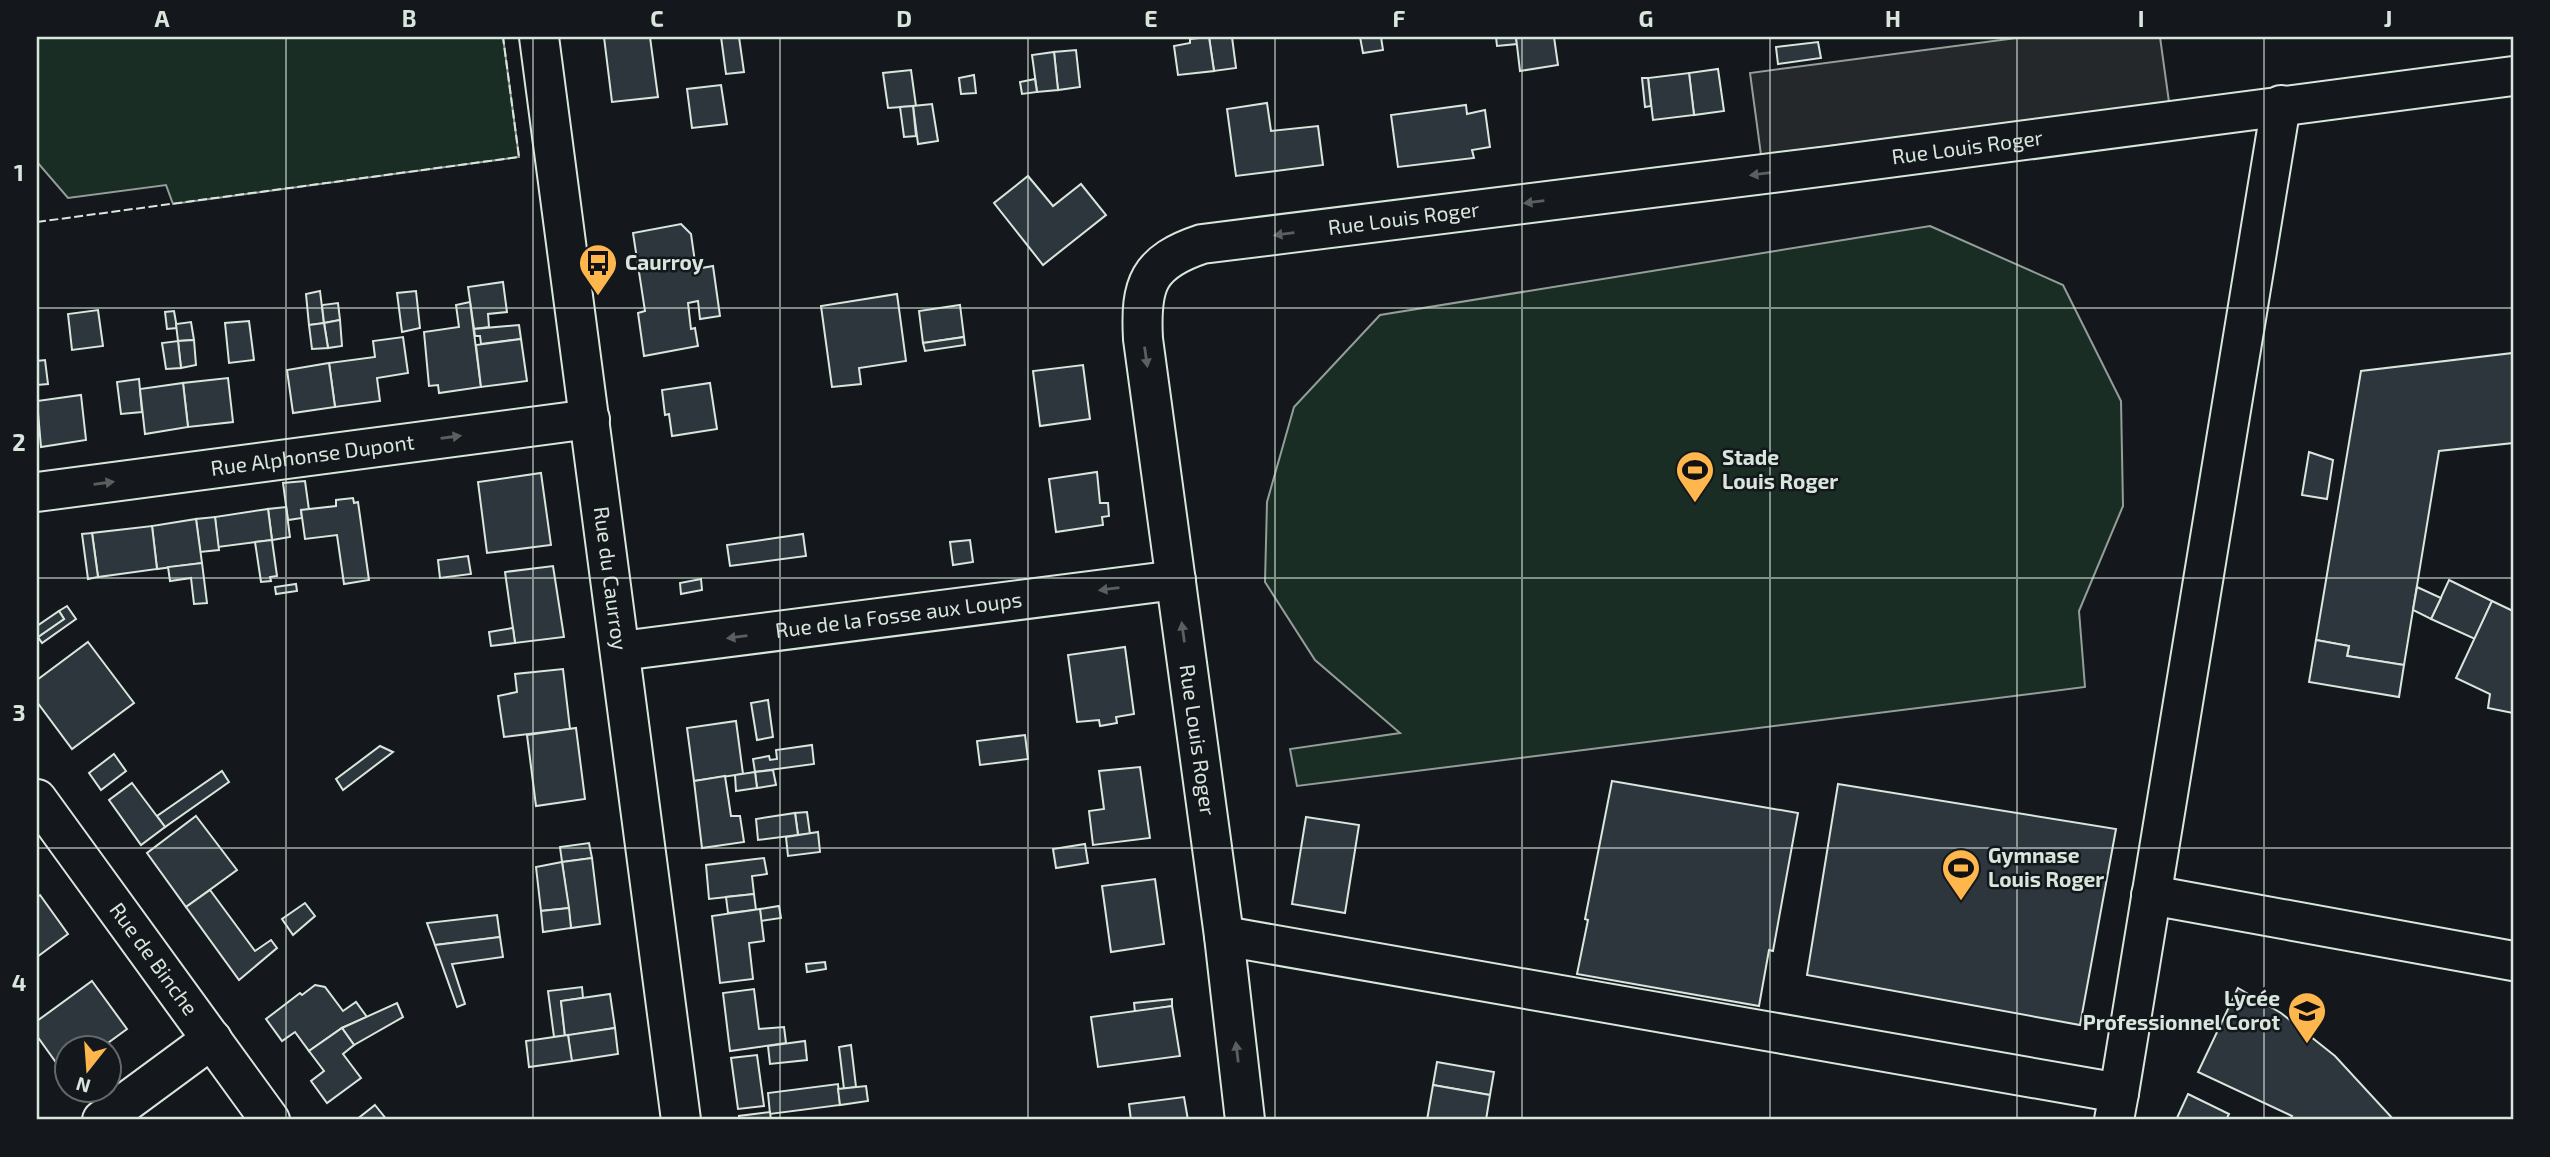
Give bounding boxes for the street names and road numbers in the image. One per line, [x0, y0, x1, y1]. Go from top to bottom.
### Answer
street label: Rue Louis Roger [1890, 124, 2045, 169]
street label: Rue Louis Roger [1326, 195, 1481, 239]
street label: Rue Alphonse Dupont [209, 428, 416, 480]
street label: Rue du Caurroy [590, 505, 633, 652]
street label: Rue de la Fosse aux Loups [774, 586, 1023, 642]
street label: Rue Louis Roger [1176, 663, 1222, 817]
street label: Rue de Binche [105, 897, 204, 1020]

